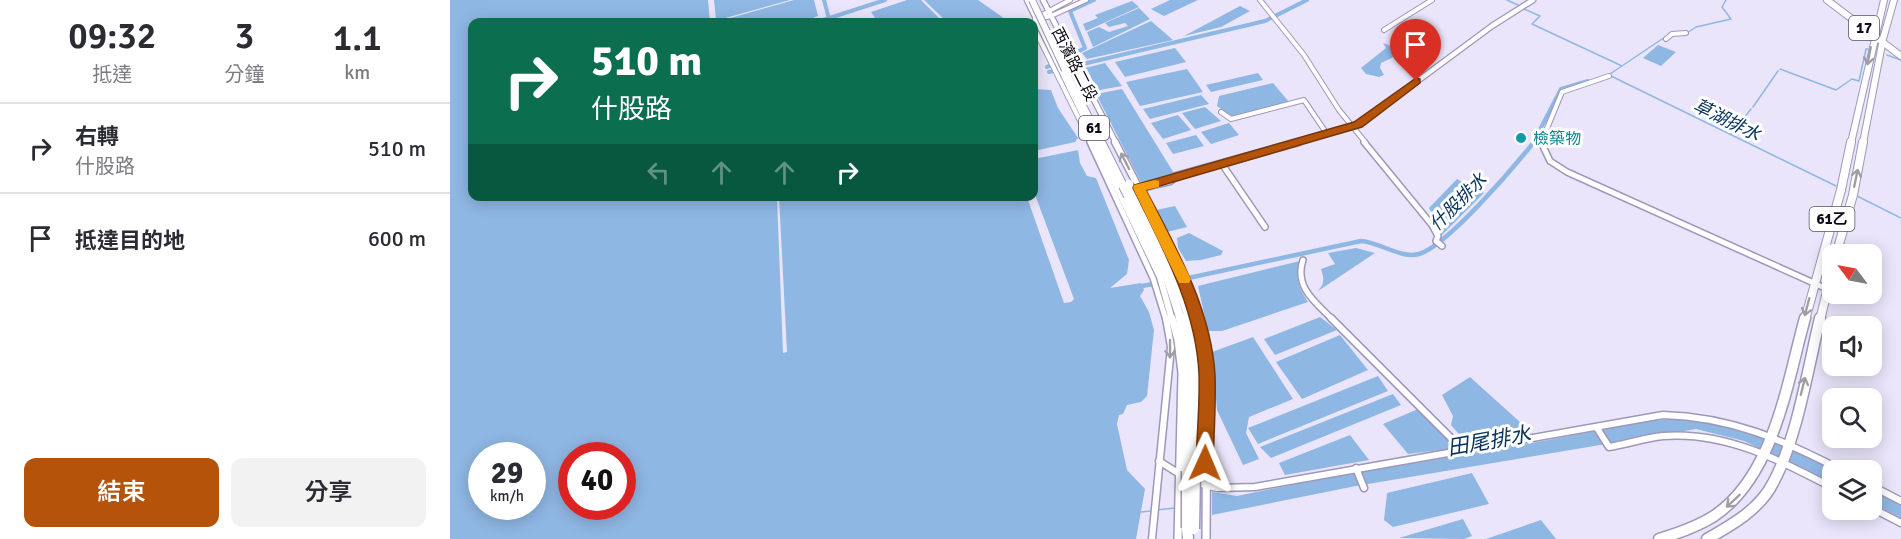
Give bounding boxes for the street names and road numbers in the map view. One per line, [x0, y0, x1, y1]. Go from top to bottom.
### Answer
road number: 17 [1849, 16, 1879, 40]
street label: 西濱路二段 [1047, 24, 1101, 105]
road number: 61 [1079, 116, 1109, 140]
road number: 61乙 [1810, 207, 1854, 231]

